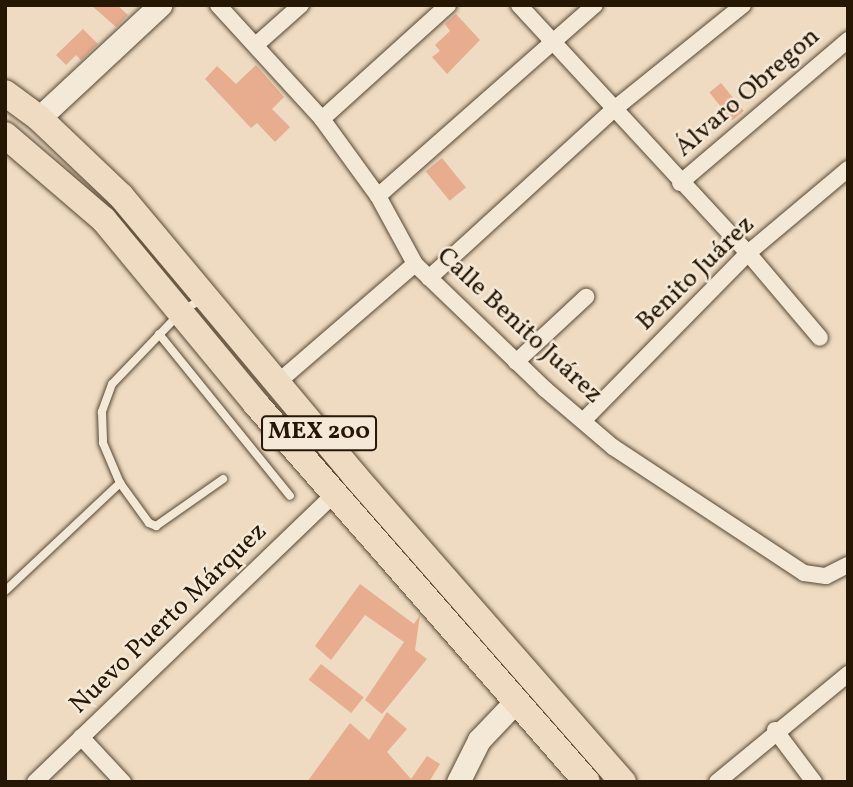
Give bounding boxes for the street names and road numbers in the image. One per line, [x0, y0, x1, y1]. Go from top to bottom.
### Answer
street label: Álvaro Obregon [669, 22, 827, 164]
street label: Benito Juárez [630, 210, 762, 338]
street label: Calle Benito Juárez [430, 241, 608, 411]
road number: MEX 200 [260, 412, 378, 453]
street label: Nuevo Puerto Márquez [64, 517, 274, 721]

